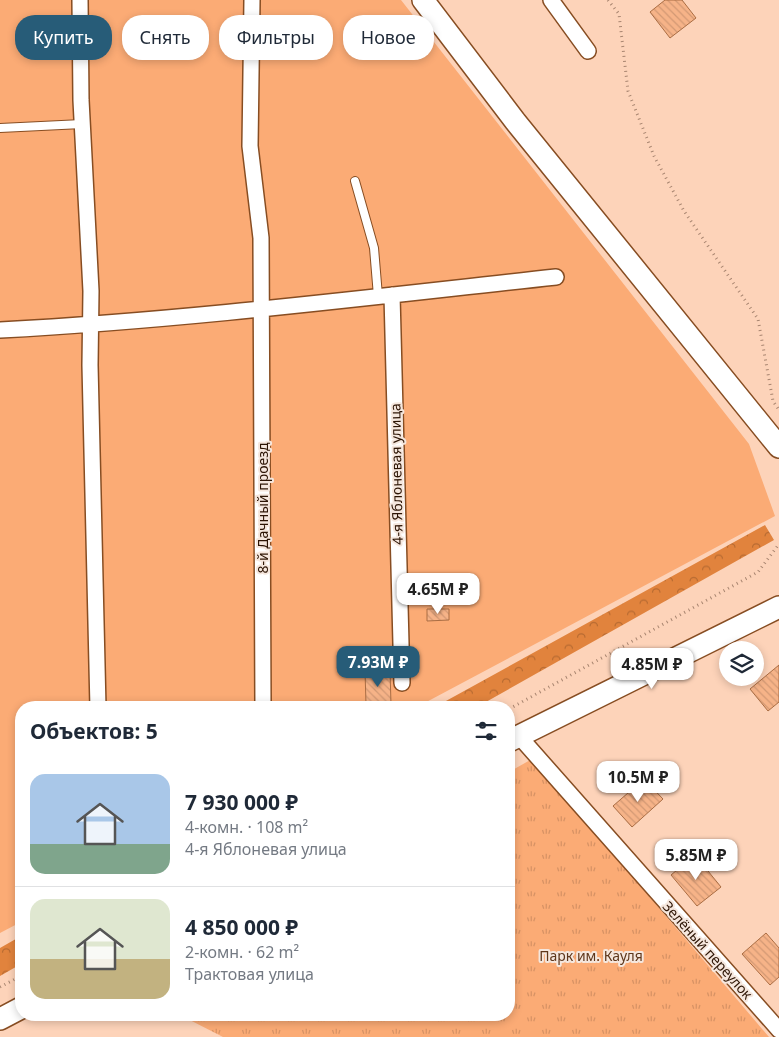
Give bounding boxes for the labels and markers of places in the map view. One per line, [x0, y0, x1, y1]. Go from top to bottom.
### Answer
pin: 4.65M ₽ [392, 572, 484, 615]
pin: 7.93M ₽ [332, 646, 424, 688]
pin: 4.85M ₽ [606, 648, 698, 690]
pin: 10.5M ₽ [592, 760, 684, 803]
pin: 5.85M ₽ [650, 838, 742, 881]

